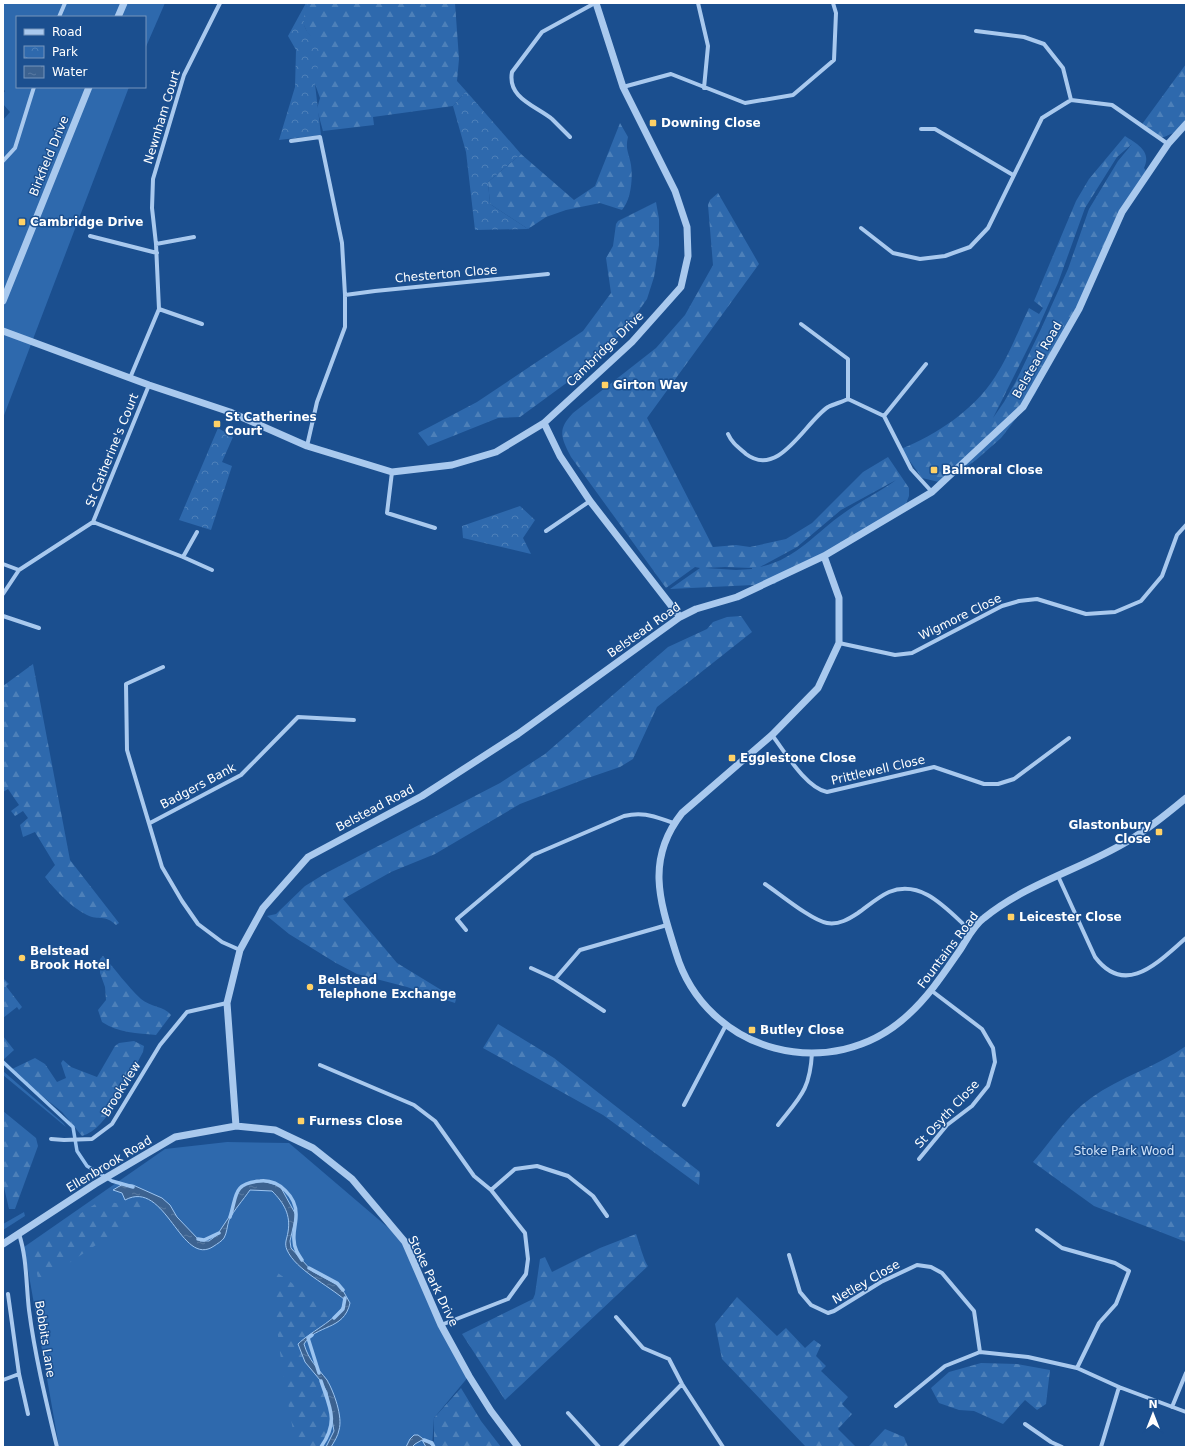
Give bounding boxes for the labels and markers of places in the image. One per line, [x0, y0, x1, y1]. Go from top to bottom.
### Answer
place label: Downing Close [661, 116, 761, 130]
marker: Downing Close [648, 118, 658, 128]
place label: Cambridge Drive [30, 215, 143, 229]
marker: Cambridge Drive [17, 217, 27, 227]
place label: Girton Way [613, 378, 688, 392]
marker: Girton Way [600, 380, 610, 390]
place label: St Catherines Court [225, 410, 317, 438]
marker: St Catherines Court [212, 419, 222, 429]
place label: Balmoral Close [942, 463, 1043, 477]
marker: Balmoral Close [929, 465, 939, 475]
place label: Egglestone Close [740, 751, 856, 765]
marker: Egglestone Close [727, 753, 737, 763]
place label: Glastonbury Close [1068, 818, 1151, 846]
marker: Glastonbury Close [1154, 827, 1164, 837]
place label: Leicester Close [1019, 910, 1122, 924]
marker: Leicester Close [1006, 912, 1016, 922]
place label: Belstead Brook Hotel [30, 944, 110, 972]
marker: Belstead Brook Hotel [17, 953, 27, 963]
place label: Belstead Telephone Exchange [318, 973, 456, 1001]
marker: Belstead Telephone Exchange [305, 982, 315, 992]
place label: Butley Close [760, 1023, 844, 1037]
marker: Butley Close [747, 1025, 757, 1035]
place label: Furness Close [309, 1114, 403, 1128]
marker: Furness Close [296, 1116, 306, 1126]

